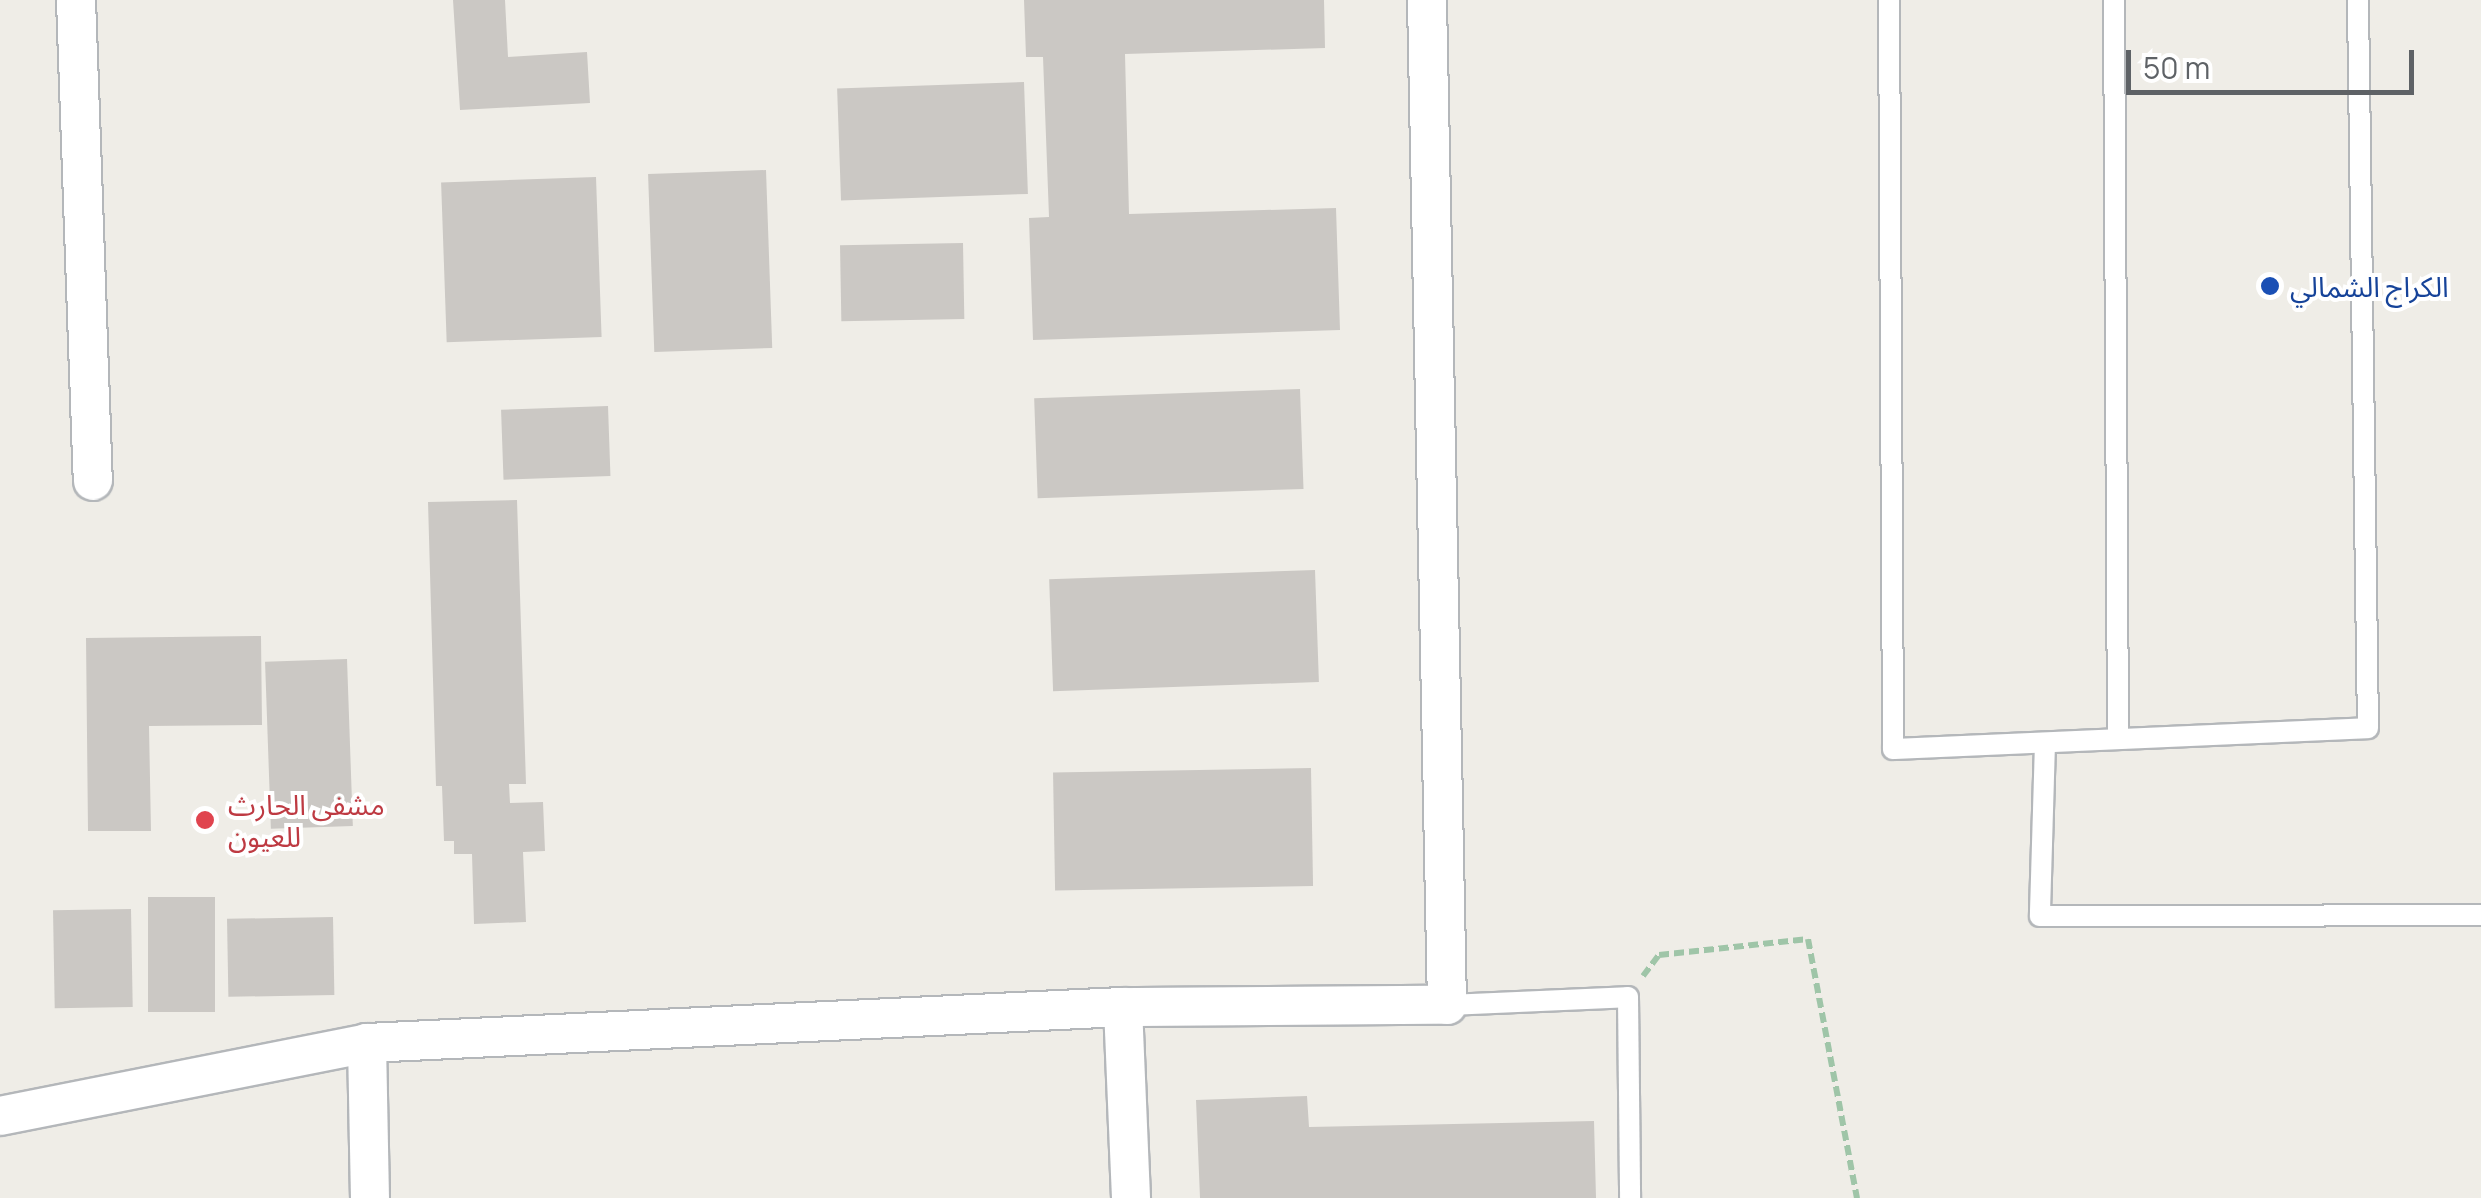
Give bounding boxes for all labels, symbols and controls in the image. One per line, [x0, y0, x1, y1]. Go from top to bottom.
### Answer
scale bar [2131, 30, 2418, 92]
text: 50 m [2143, 47, 2210, 88]
place label: الكراج الشمالي [2290, 269, 2449, 303]
marker: الكراج الشمالي [2259, 275, 2281, 297]
place label: مشفى الحارث للعيون [228, 787, 385, 853]
marker: مشفى الحارث للعيون [192, 807, 218, 833]

